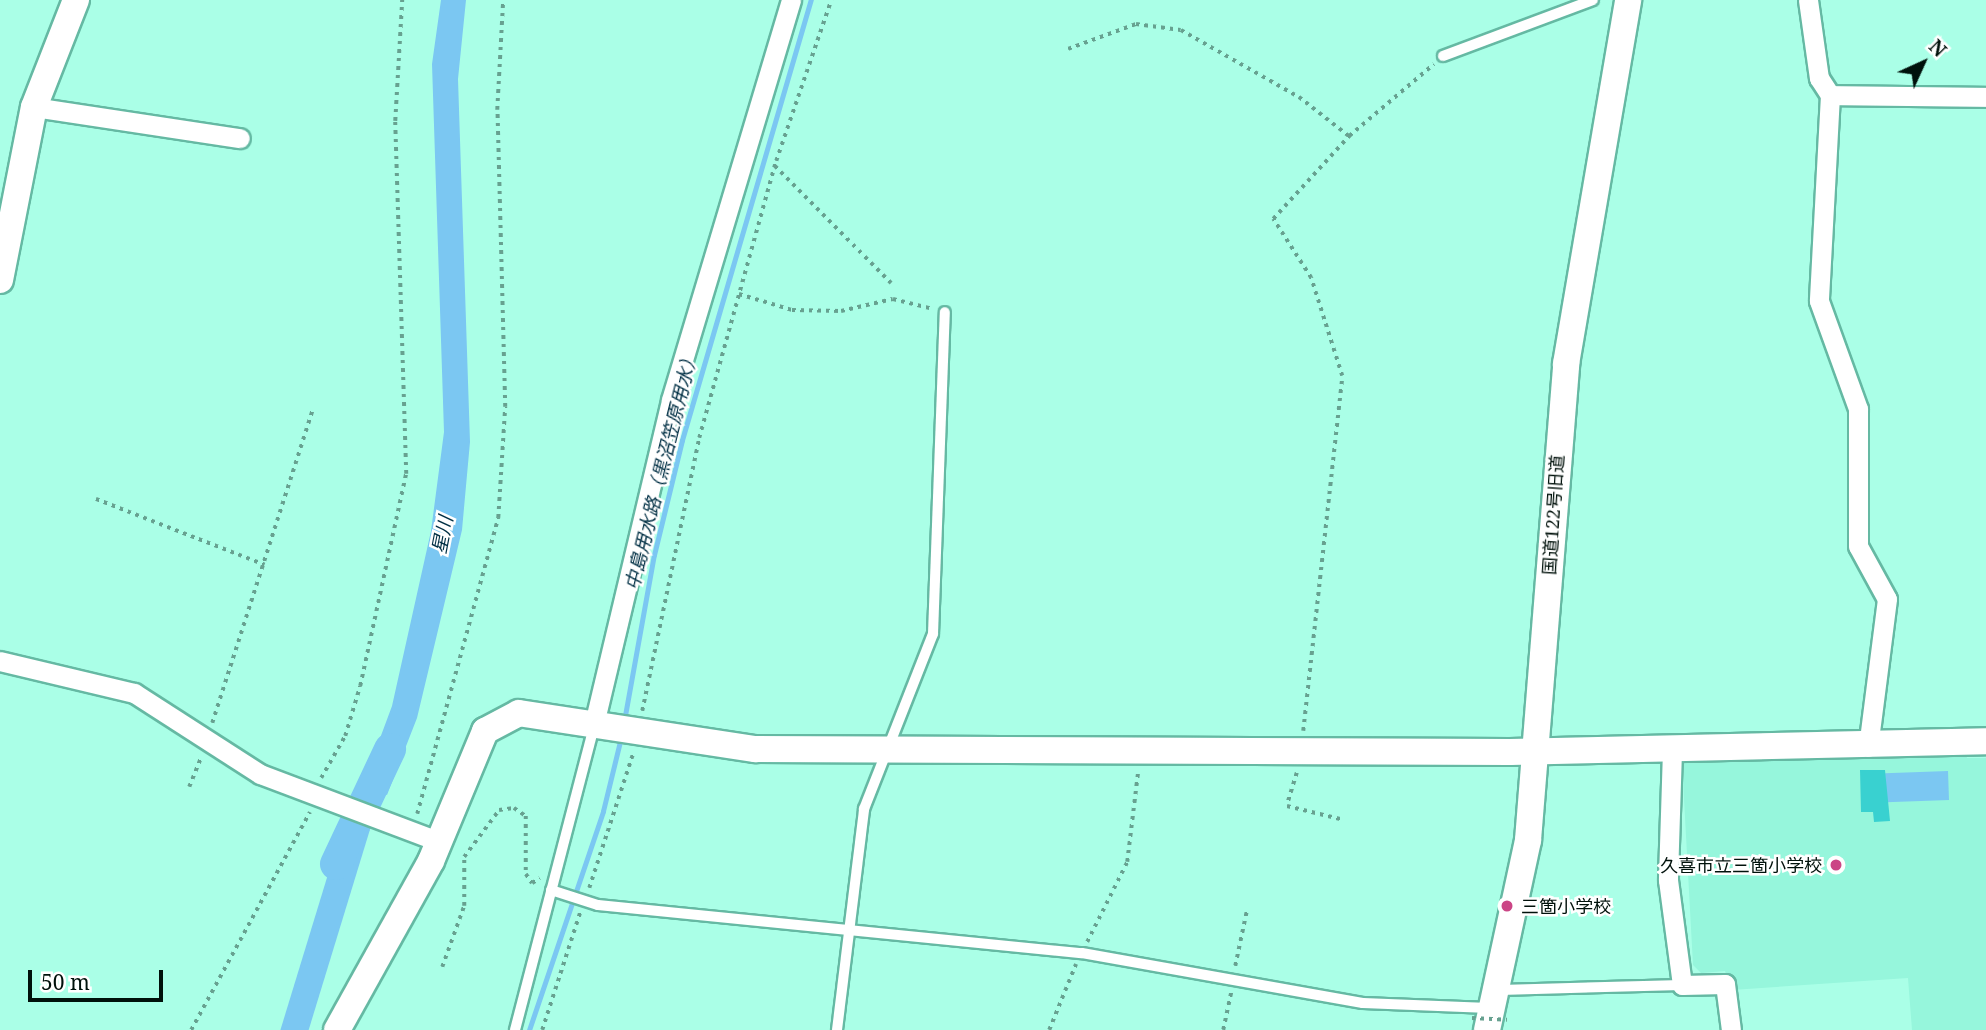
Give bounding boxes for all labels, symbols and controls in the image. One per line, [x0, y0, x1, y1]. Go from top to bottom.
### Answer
north arrow [1888, 28, 1958, 98]
text: N [1923, 34, 1952, 63]
water label: 中島用水路（黒沼笠原用水） [621, 347, 703, 593]
street label: 国道122号旧道 [1538, 454, 1568, 576]
water label: 星川 [428, 514, 458, 556]
place label: 久喜市立三箇小学校 [1660, 854, 1822, 876]
marker: 久喜市立三箇小学校 [1828, 857, 1844, 873]
place label: 三箇小学校 [1521, 895, 1611, 917]
marker: 三箇小学校 [1499, 898, 1515, 914]
scale bar [32, 956, 166, 1000]
text: 50 m [41, 968, 90, 996]

